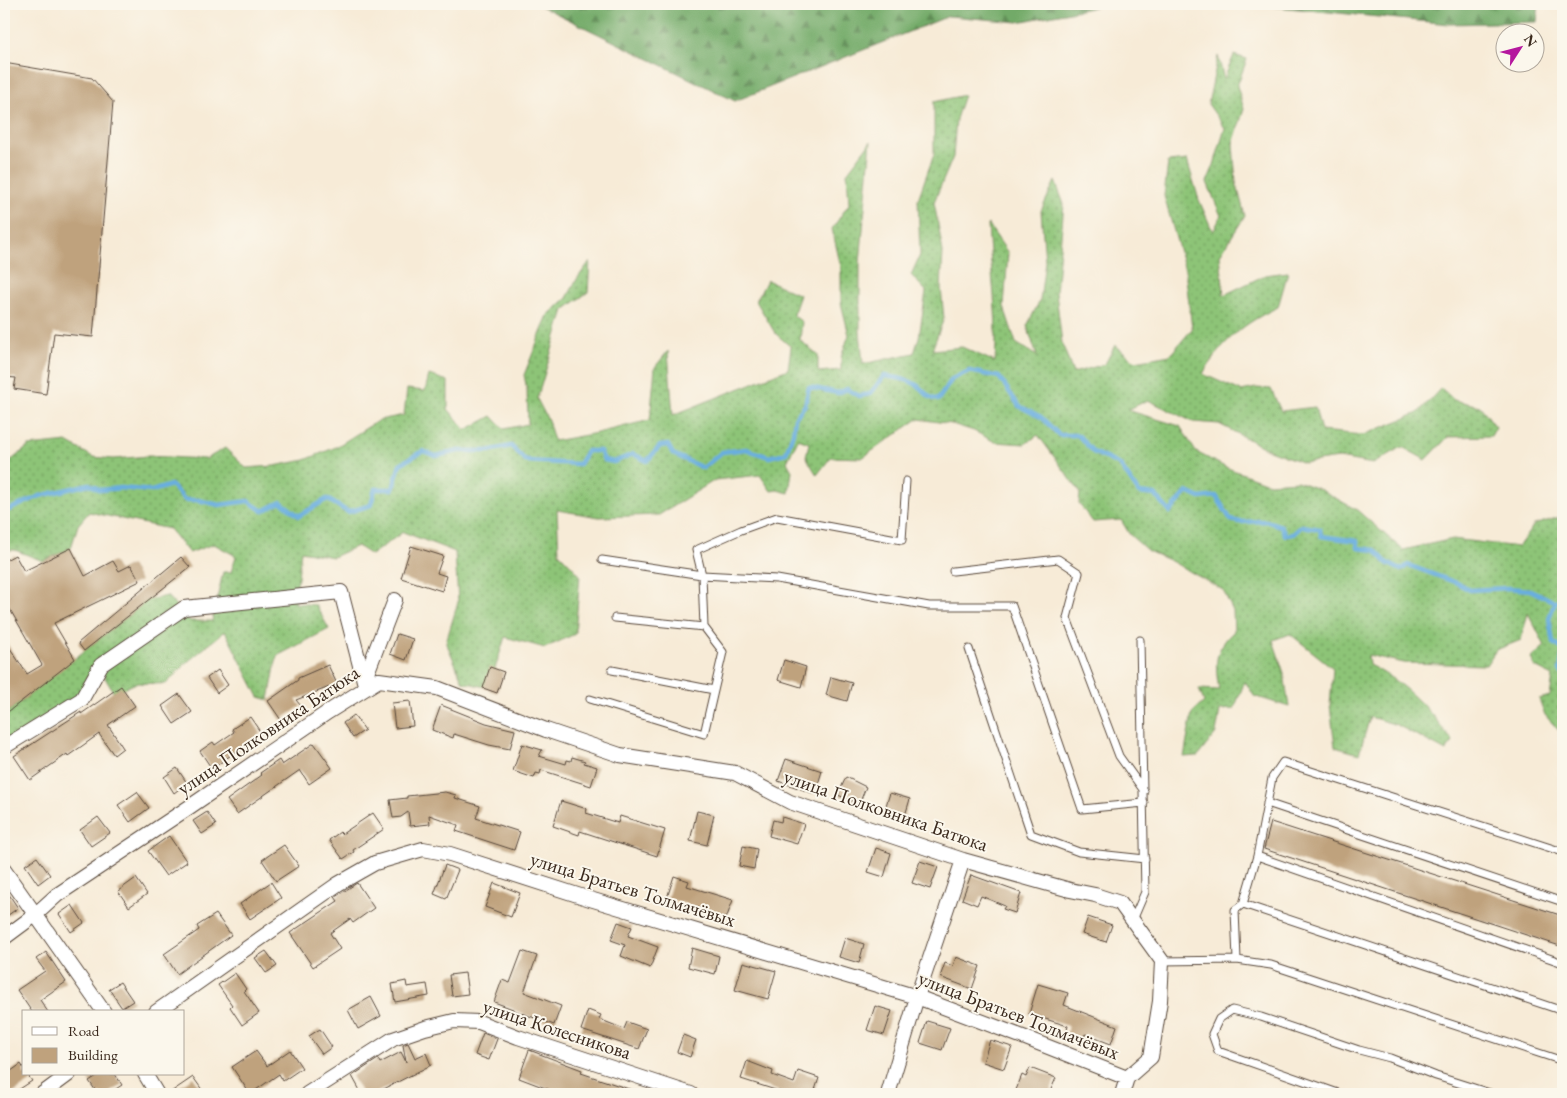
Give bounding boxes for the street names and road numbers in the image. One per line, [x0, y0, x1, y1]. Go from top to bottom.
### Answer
street label: улица Полковника Батюка [172, 659, 364, 801]
street label: улица Полковника Батюка [780, 763, 992, 857]
street label: улица Братьев Толмачёвых [527, 845, 739, 933]
street label: улица Братьев Толмачёвых [915, 965, 1124, 1066]
street label: улица Колесникова [480, 993, 634, 1065]

